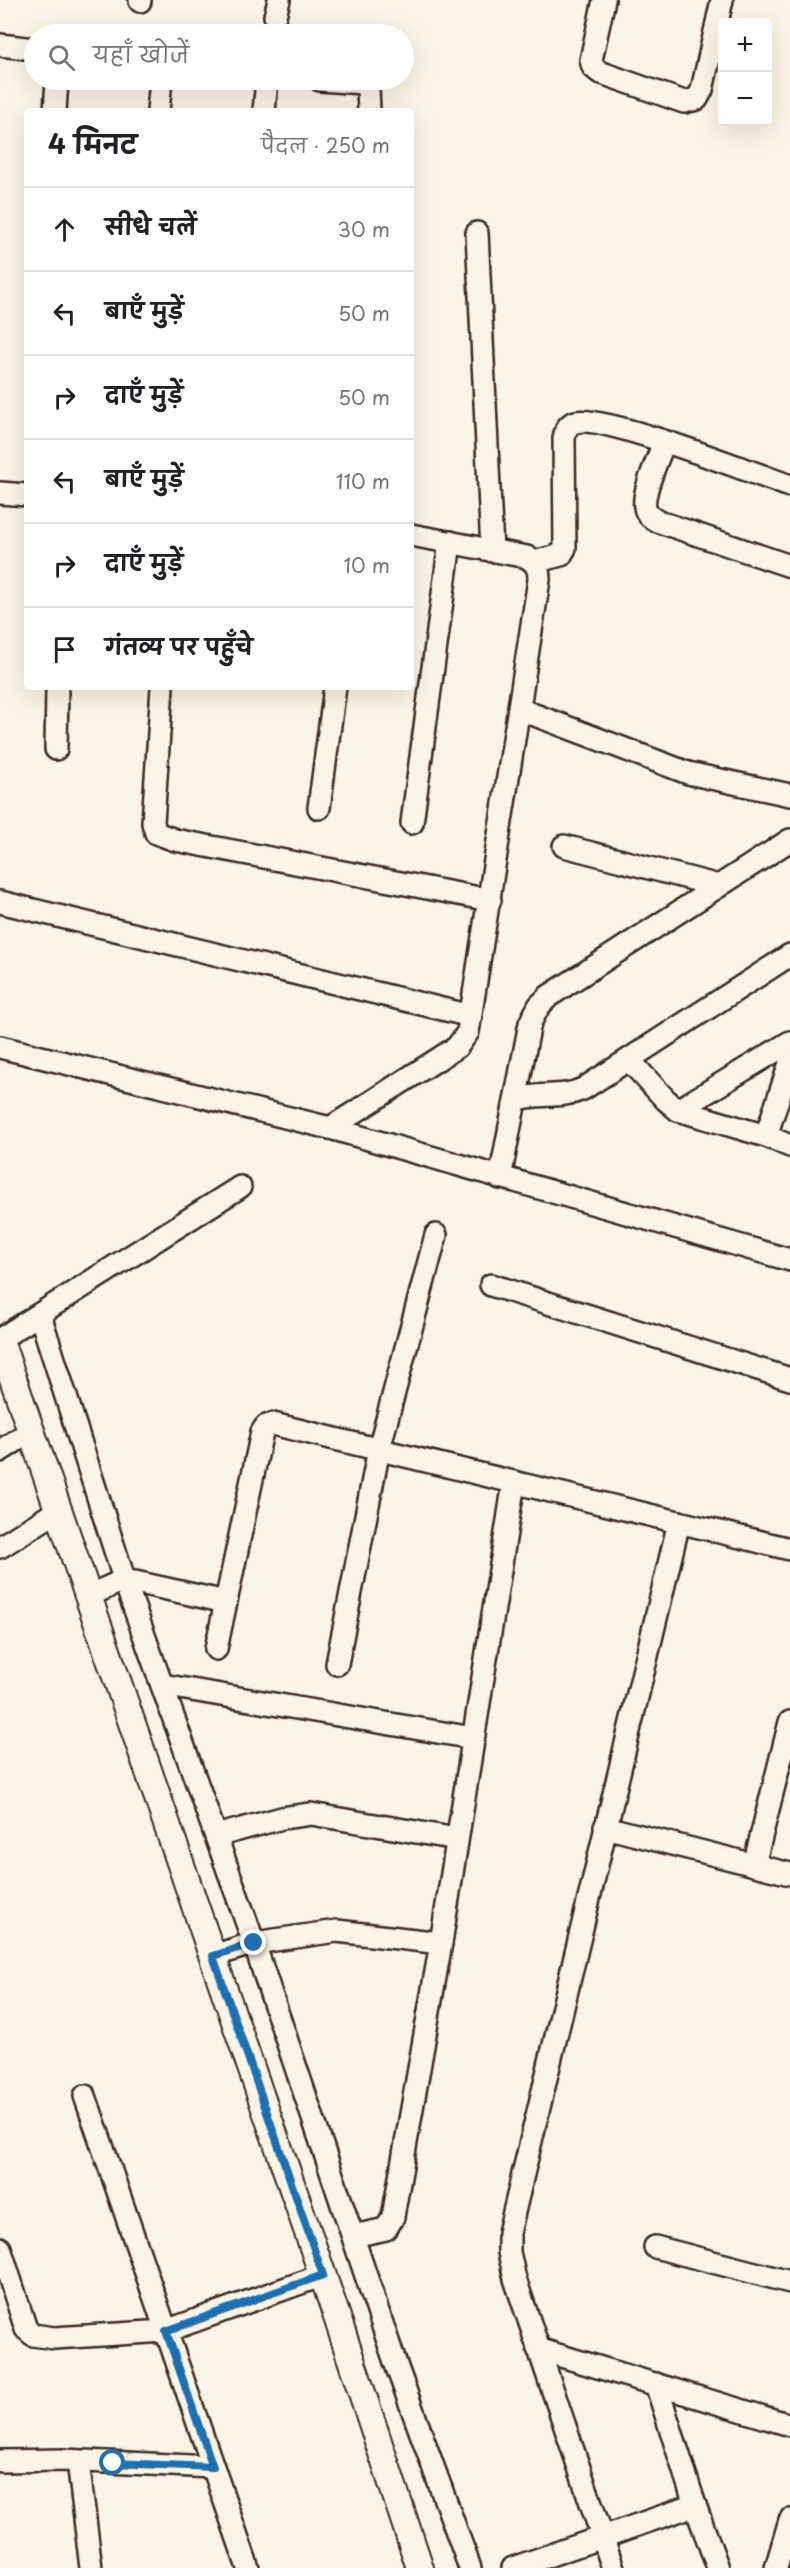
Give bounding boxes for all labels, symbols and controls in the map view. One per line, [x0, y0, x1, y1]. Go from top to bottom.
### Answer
map controls [718, 18, 772, 126]
button: + [718, 18, 772, 72]
search box [24, 24, 414, 90]
text: यहाँ खोजें [93, 37, 189, 70]
icon: search [45, 41, 78, 74]
button: − [718, 72, 772, 126]
text: 4 मिनट [48, 124, 137, 163]
text: पैदल · 250 m [261, 130, 390, 160]
text: सीधे चलें [105, 209, 197, 242]
icon: ahead [48, 213, 81, 246]
text: 30 m [337, 214, 390, 244]
text: बाएँ मुड़ें [105, 293, 184, 326]
icon: left [48, 297, 81, 330]
text: 50 m [338, 298, 390, 328]
text: दाएँ मुड़ें [105, 377, 183, 410]
icon: right [48, 381, 81, 414]
text: 50 m [338, 382, 390, 412]
text: बाएँ मुड़ें [105, 461, 184, 494]
icon: left [48, 465, 81, 498]
text: 110 m [336, 466, 390, 496]
text: दाएँ मुड़ें [105, 545, 183, 578]
icon: right [48, 549, 81, 582]
text: 10 m [343, 550, 390, 580]
text: गंतव्य पर पहुँचे [105, 629, 253, 662]
icon: arrive [48, 633, 81, 666]
route end [240, 1929, 266, 1955]
route start [99, 2449, 125, 2475]

